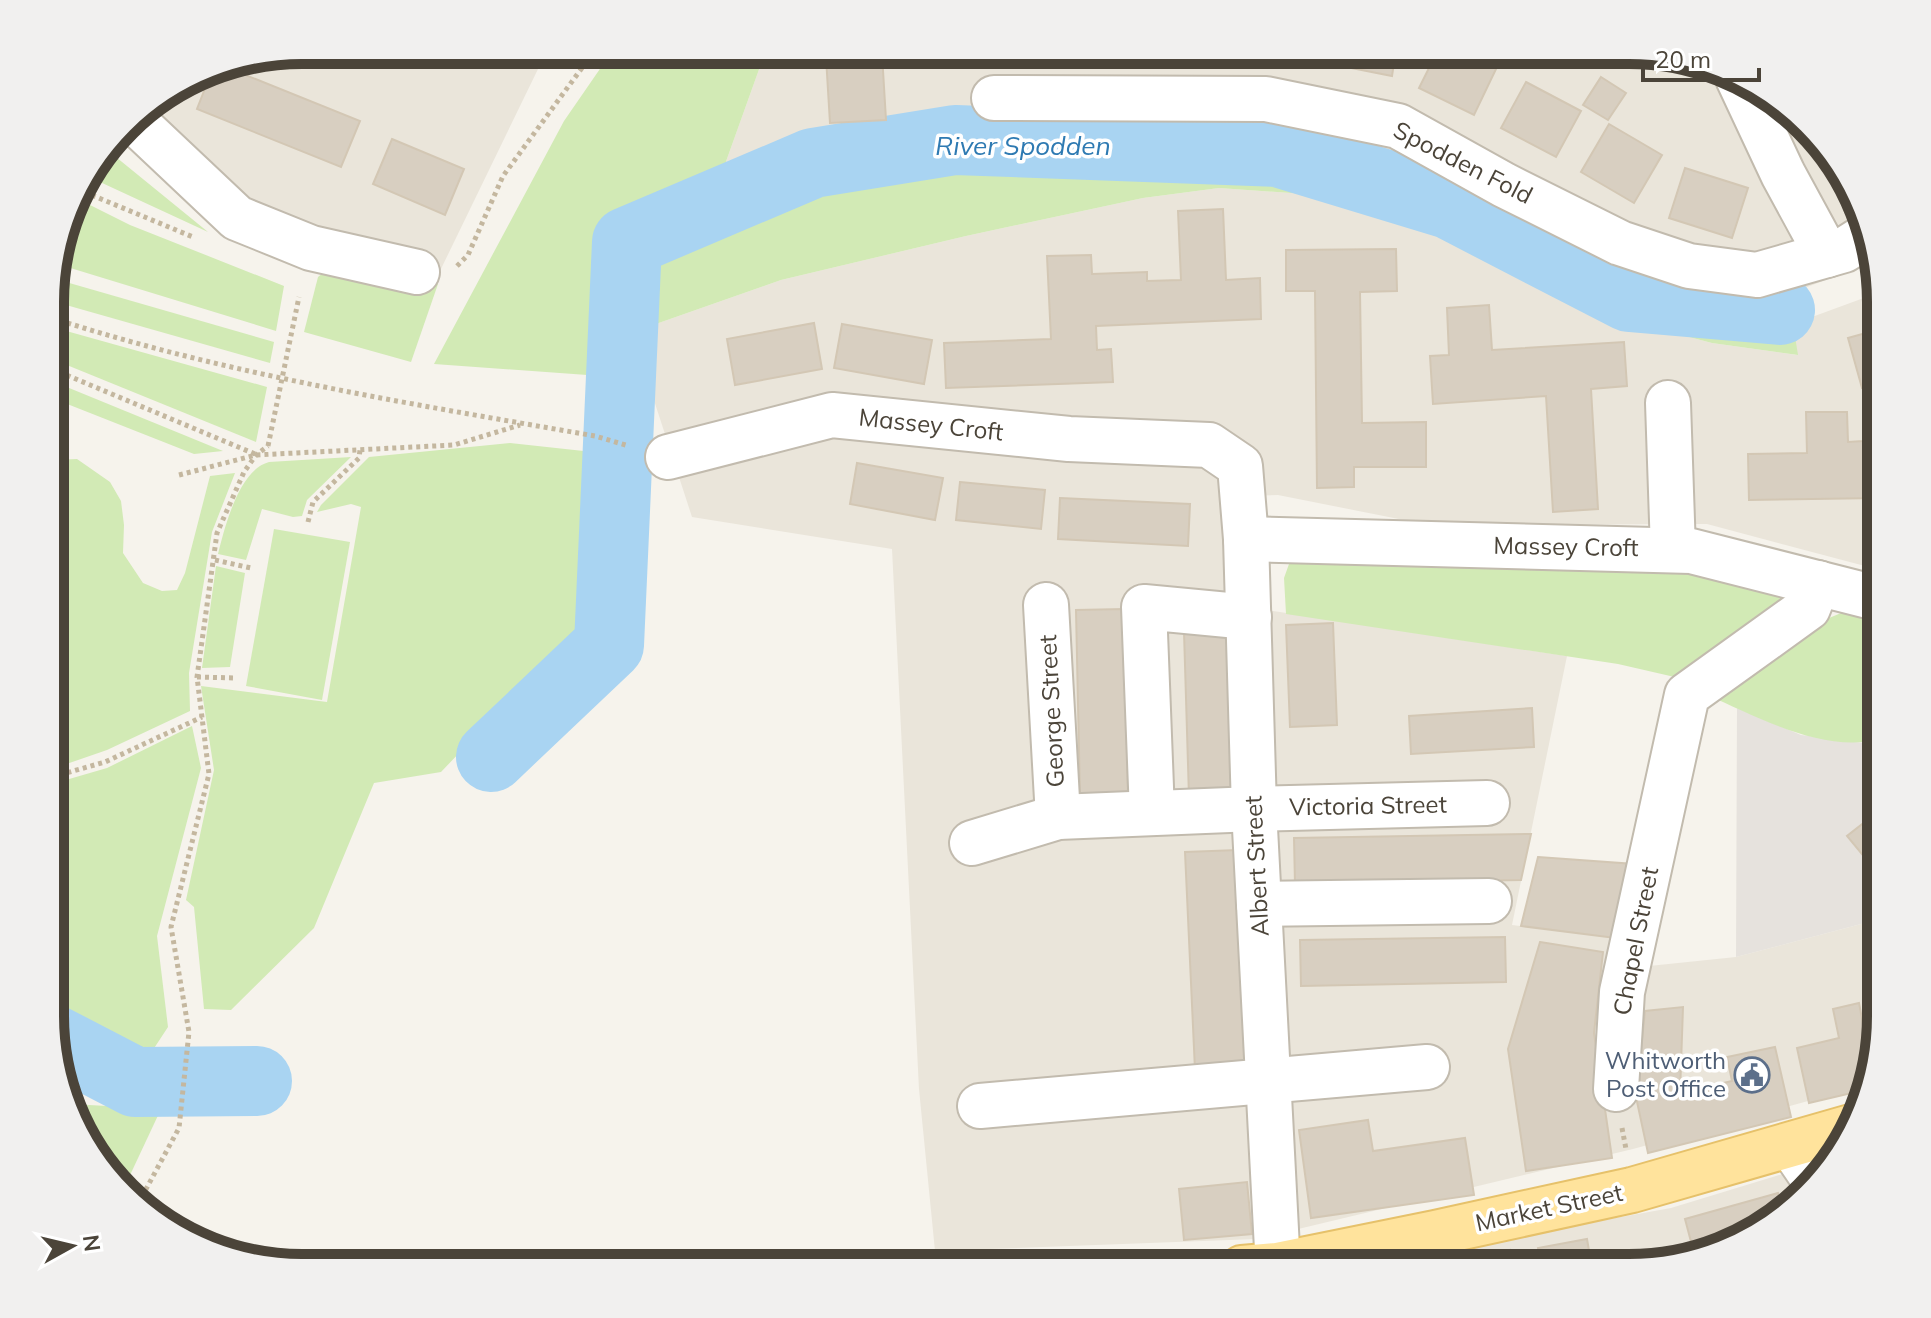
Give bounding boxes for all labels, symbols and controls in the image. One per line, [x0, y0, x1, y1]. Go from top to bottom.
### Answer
scale bar [1643, 32, 1759, 82]
text: 20 m [1655, 44, 1711, 74]
street label: Spodden Fold [1389, 114, 1538, 210]
water label: River Spodden [935, 129, 1111, 162]
street label: Massey Croft [857, 401, 1005, 447]
street label: Massey Croft [1493, 530, 1639, 562]
street label: George Street [1032, 634, 1070, 788]
street label: Victoria Street [1289, 789, 1447, 821]
street label: Albert Street [1237, 795, 1275, 937]
street label: Chapel Street [1606, 864, 1664, 1018]
place label: Whitworth Post Office [1605, 1045, 1726, 1103]
public building icon: Whitworth Post Office [1733, 1056, 1771, 1094]
street label: Market Street [1472, 1177, 1625, 1237]
north arrow [32, 1206, 112, 1286]
text: N [77, 1233, 107, 1253]

